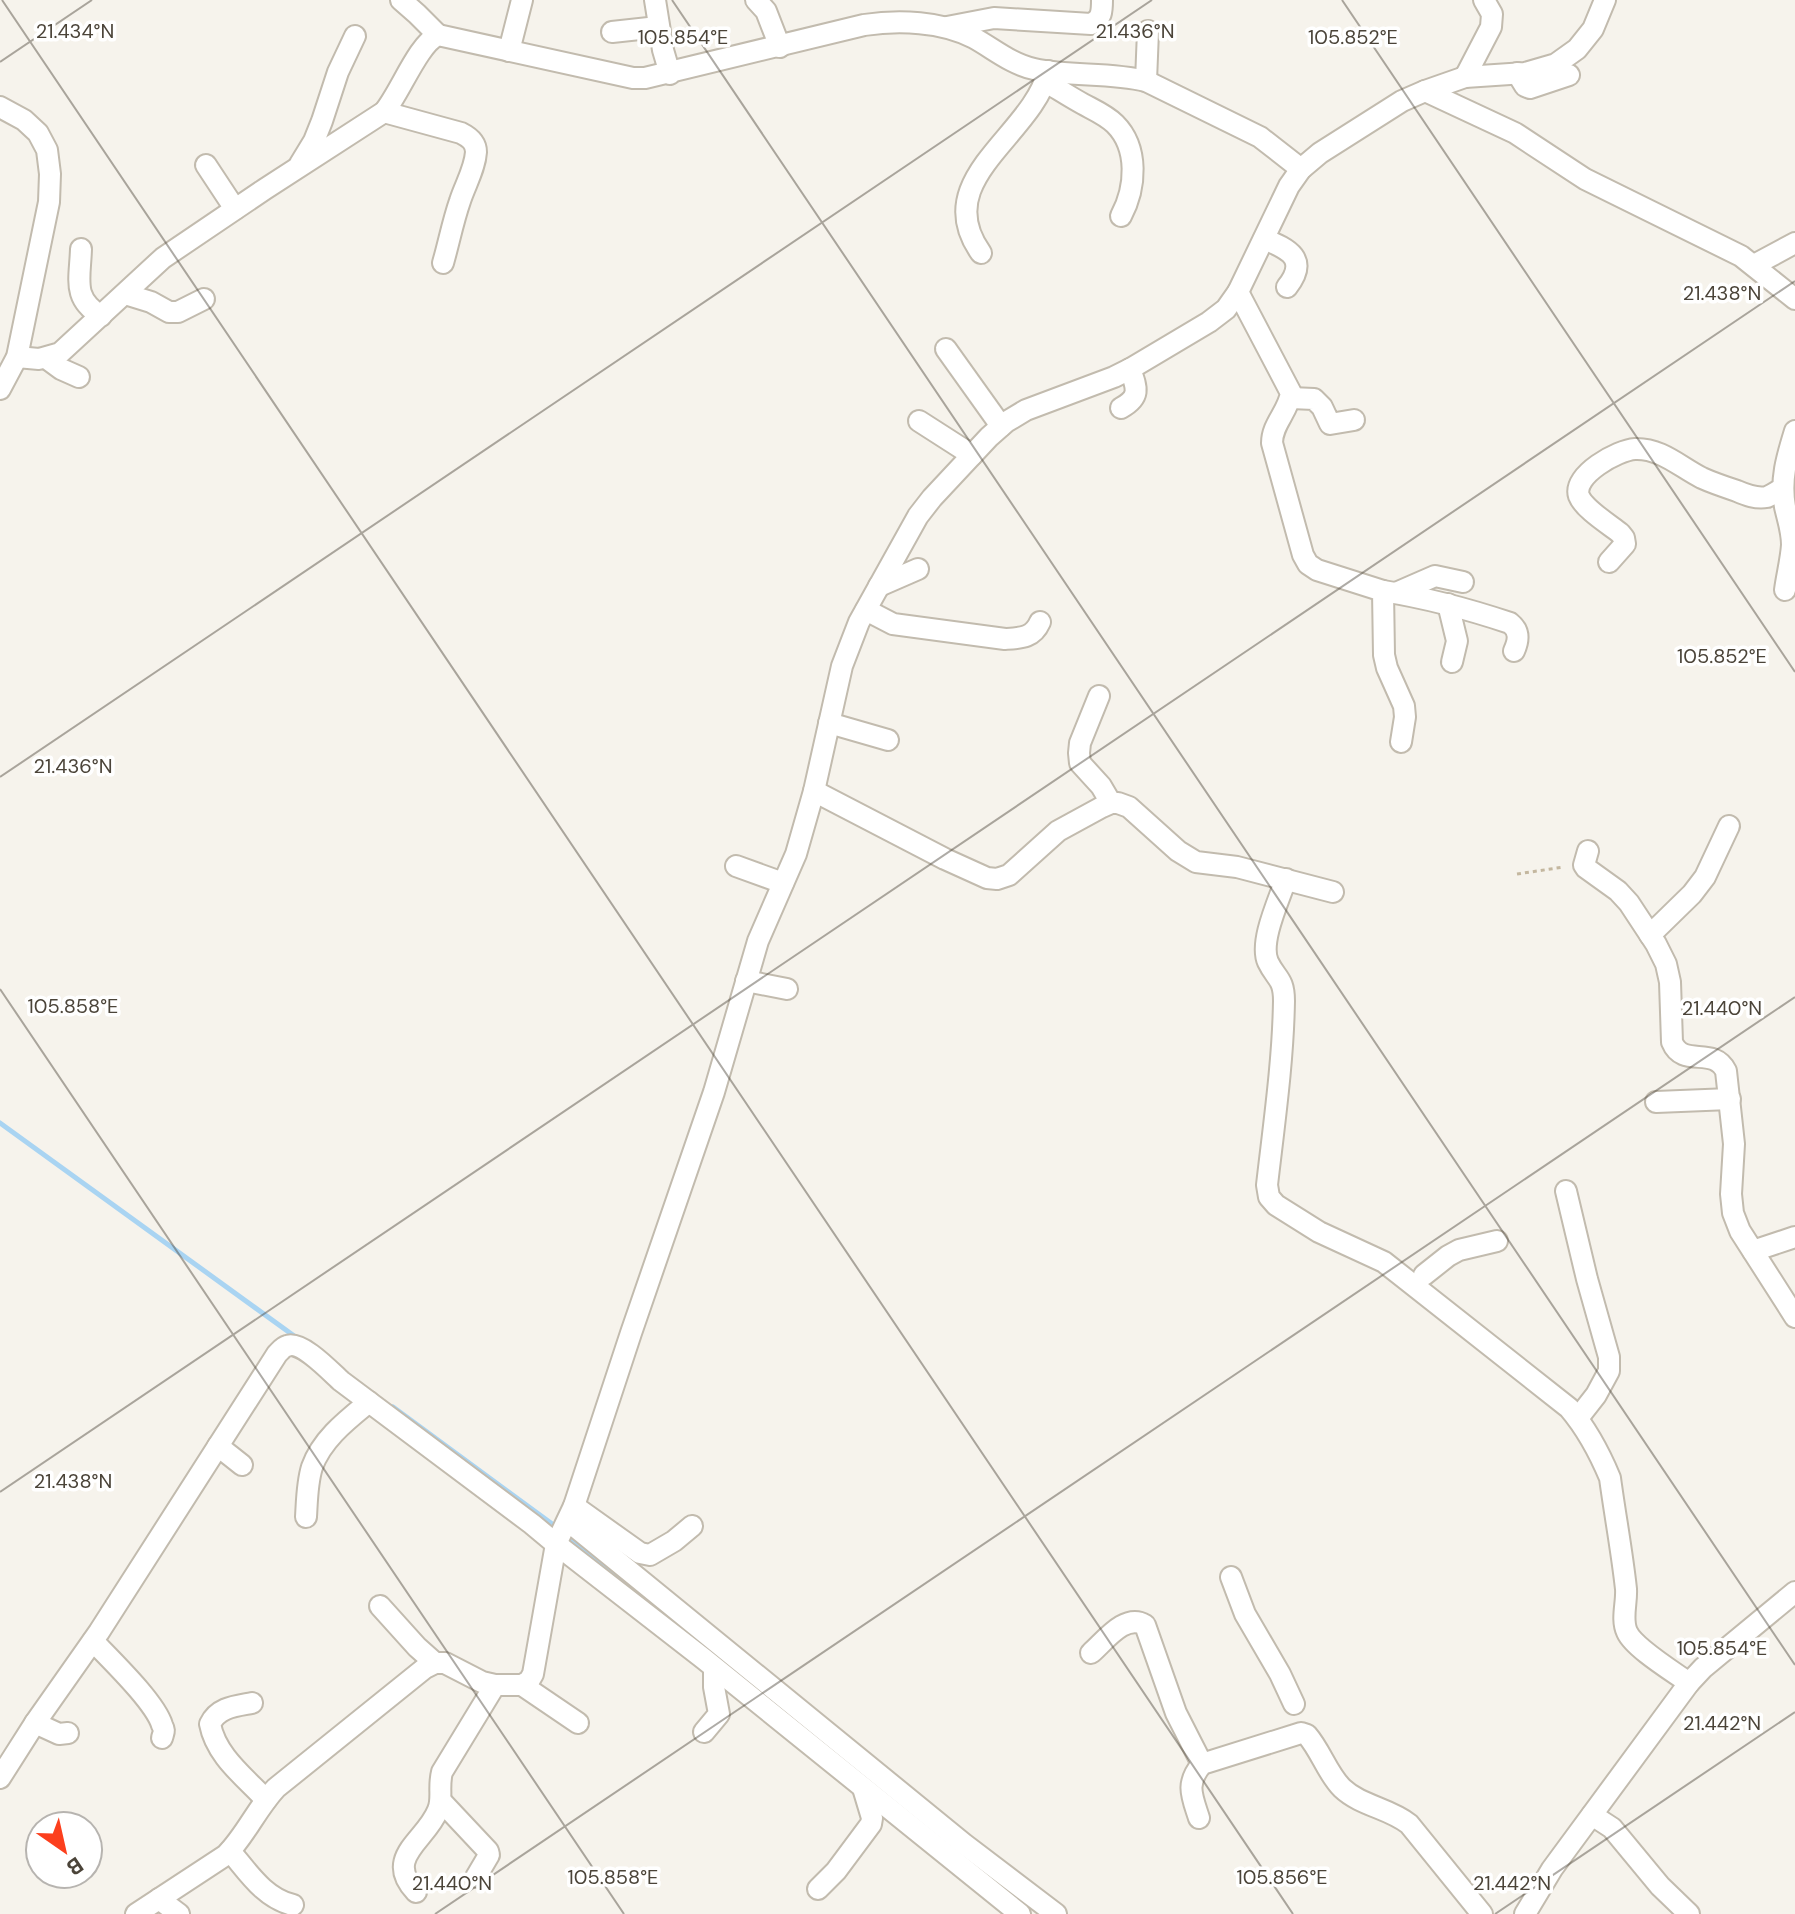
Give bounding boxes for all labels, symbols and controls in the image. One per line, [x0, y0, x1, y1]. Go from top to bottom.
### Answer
text: 21.434°N [36, 18, 114, 44]
text: 21.436°N [1096, 18, 1174, 44]
text: 105.854°E [638, 24, 728, 50]
text: 105.852°E [1308, 24, 1398, 50]
text: 21.438°N [1683, 280, 1761, 306]
text: 105.852°E [1677, 643, 1767, 669]
text: 21.436°N [34, 753, 112, 779]
text: 105.858°E [28, 993, 118, 1019]
text: 21.440°N [1682, 995, 1762, 1021]
text: 21.438°N [34, 1468, 112, 1494]
text: 105.854°E [1677, 1635, 1767, 1661]
text: 21.442°N [1683, 1710, 1761, 1736]
north arrow [24, 1810, 104, 1890]
text: B [61, 1850, 89, 1882]
text: 105.858°E [568, 1864, 658, 1890]
text: 105.856°E [1236, 1864, 1328, 1890]
text: 21.440°N [412, 1870, 492, 1896]
text: 21.442°N [1473, 1870, 1551, 1896]

